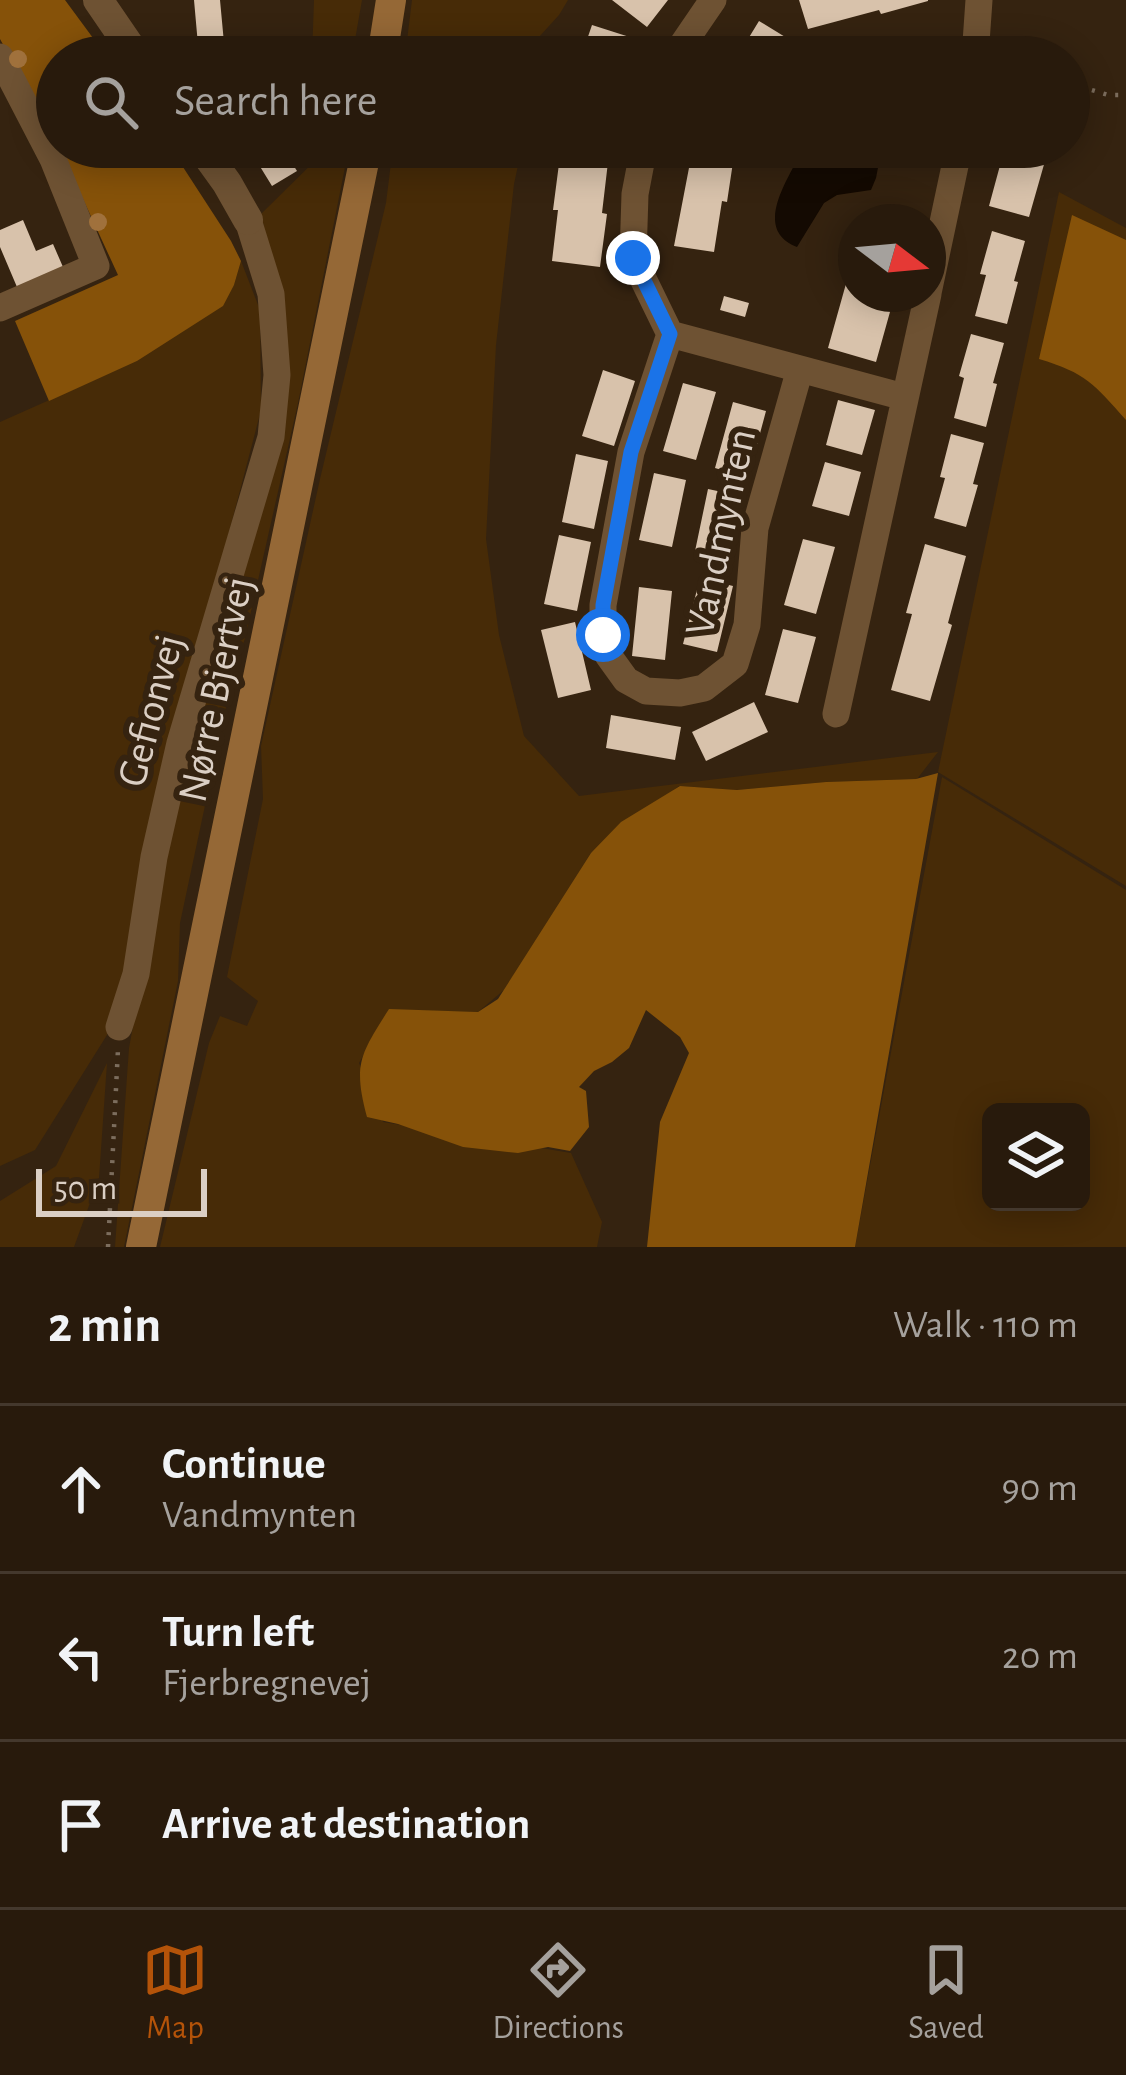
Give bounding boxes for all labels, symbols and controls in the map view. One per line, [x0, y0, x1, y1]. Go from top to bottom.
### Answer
search box [36, 36, 1090, 168]
icon: search [78, 69, 144, 135]
text: Search here [174, 79, 377, 124]
north arrow [838, 204, 946, 312]
route end [606, 231, 660, 285]
street label: Vandmynten [679, 425, 763, 640]
street label: Nørre Bjertvej [172, 573, 260, 806]
route start [576, 608, 630, 662]
street label: Gefionvej [110, 630, 191, 791]
map controls [982, 1103, 1090, 1211]
button: layers [982, 1103, 1090, 1211]
scale bar [36, 1163, 207, 1216]
text: 50 m [54, 1173, 117, 1206]
text: 2 min [48, 1300, 161, 1351]
text: Walk · 110 m [893, 1306, 1078, 1345]
text: Continue [162, 1442, 326, 1487]
icon: ahead [48, 1456, 114, 1522]
text: 90 m [1001, 1469, 1078, 1508]
text: Vandmynten [162, 1496, 357, 1535]
text: Turn left [162, 1610, 314, 1655]
icon: left [48, 1624, 114, 1690]
text: 20 m [1002, 1637, 1078, 1676]
text: Fjerbregnevej [162, 1664, 371, 1703]
icon: arrive [48, 1792, 114, 1858]
text: Arrive at destination [162, 1802, 530, 1847]
tab: Map [142, 1937, 208, 2049]
tab: Directions [492, 1937, 624, 2049]
tab: Saved [908, 1937, 984, 2049]

